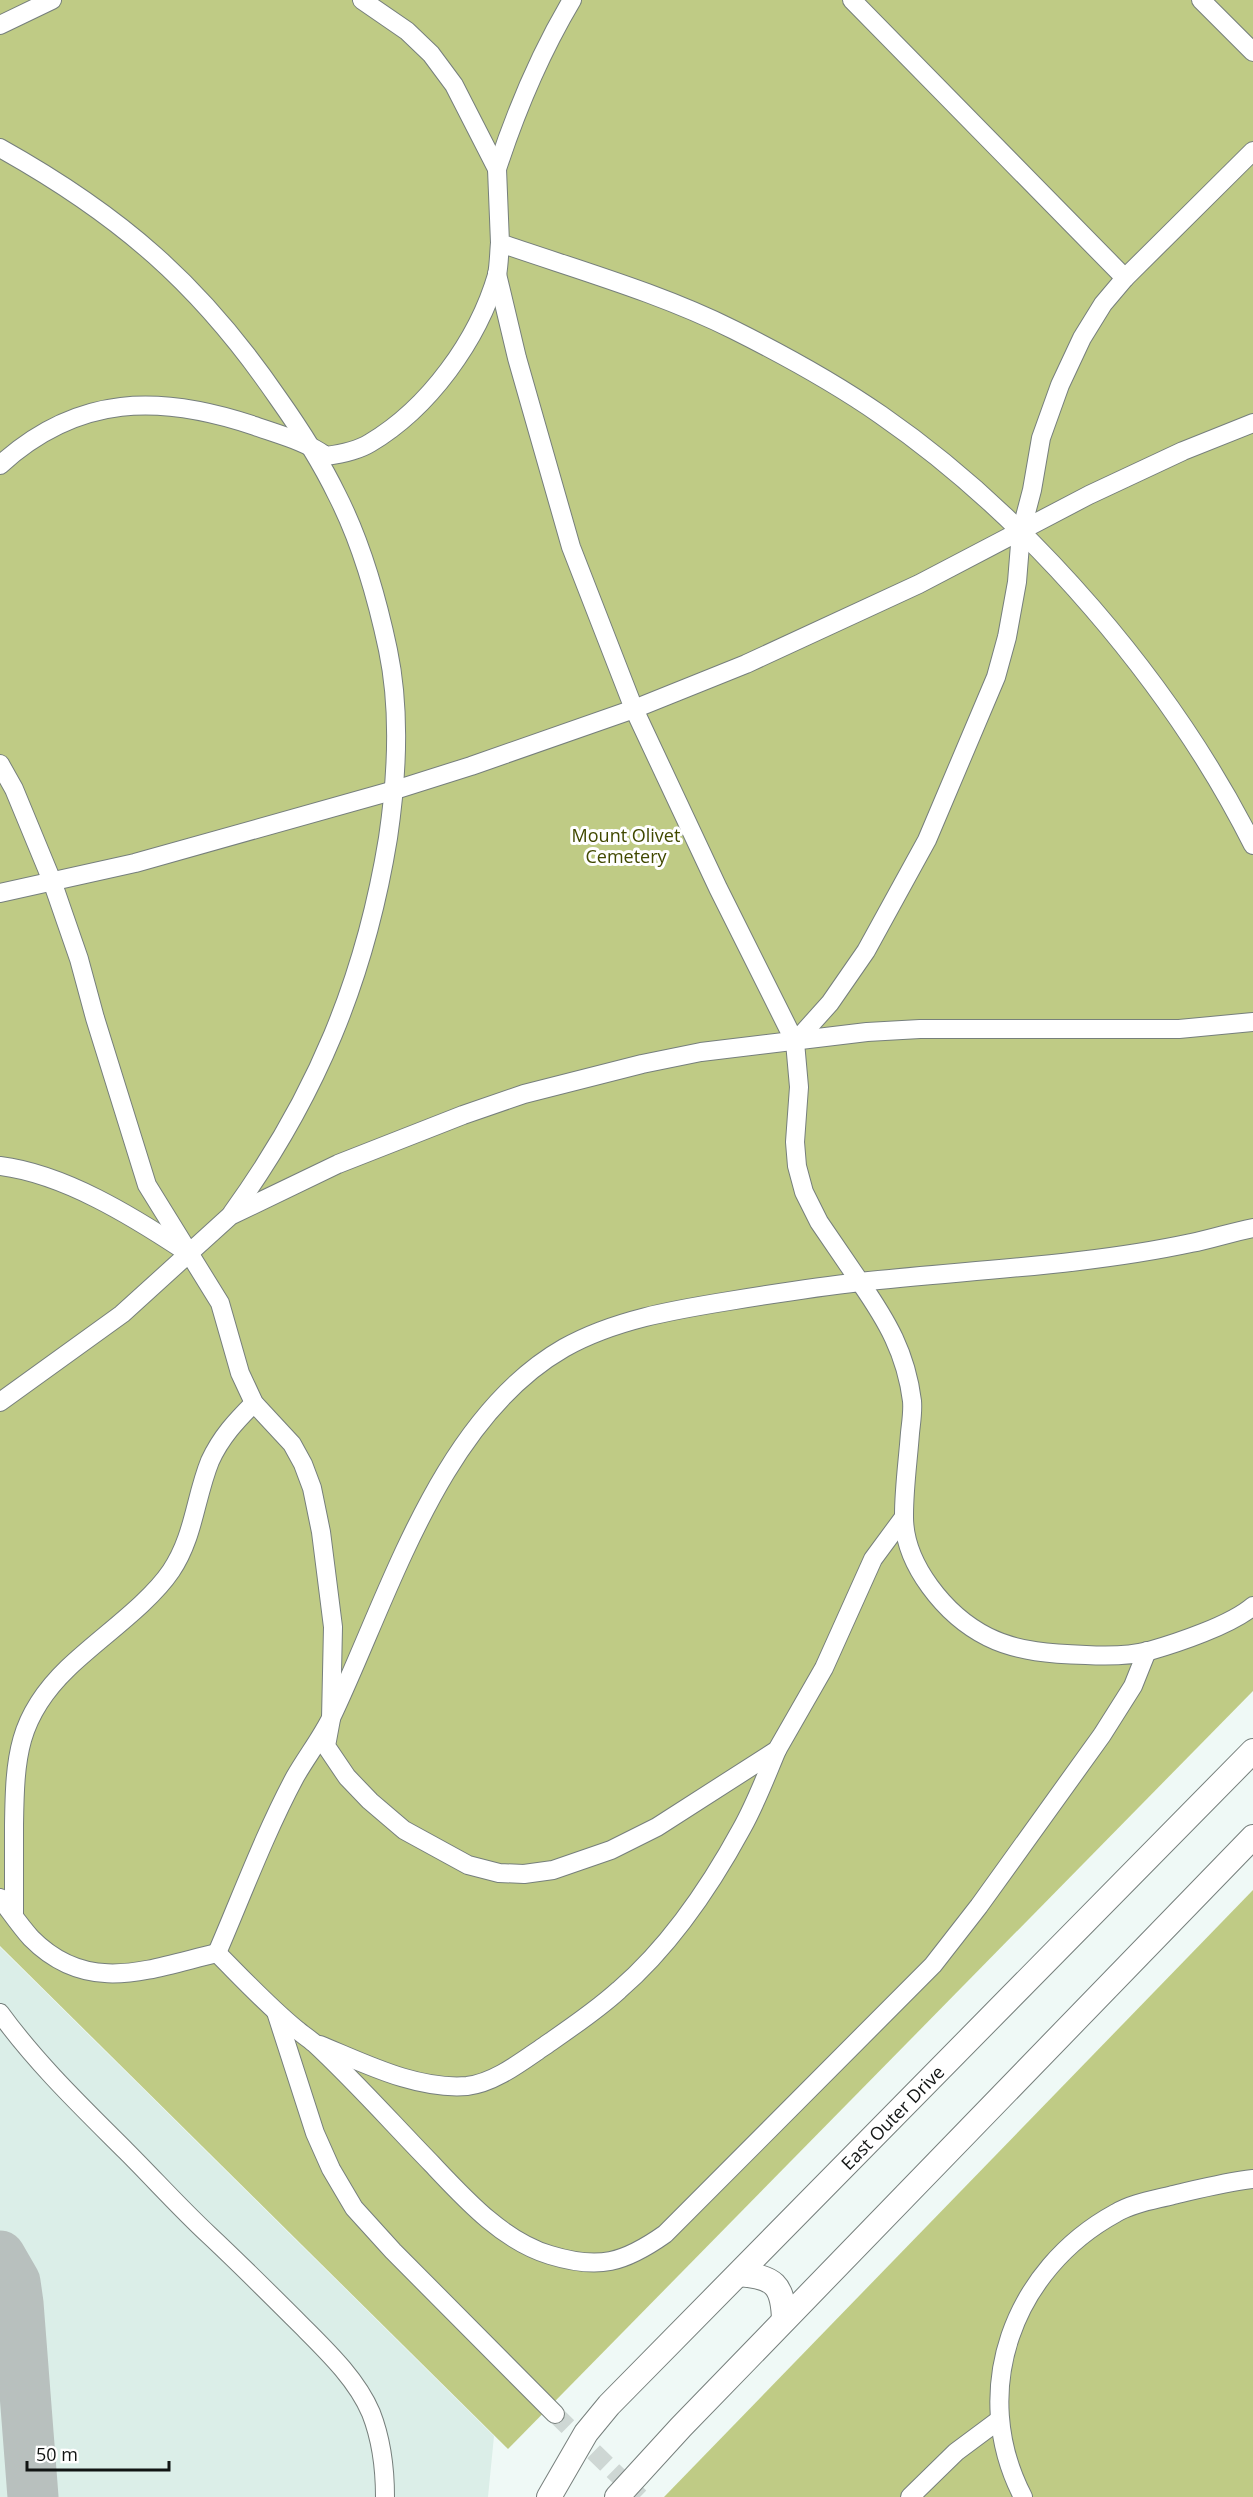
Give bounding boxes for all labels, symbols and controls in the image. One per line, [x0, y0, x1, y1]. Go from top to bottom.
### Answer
park label: Mount Olivet Cemetery [572, 823, 680, 868]
street label: East Outer Drive [836, 2060, 949, 2175]
scale bar [27, 2434, 170, 2472]
text: 50 m [36, 2442, 78, 2466]

